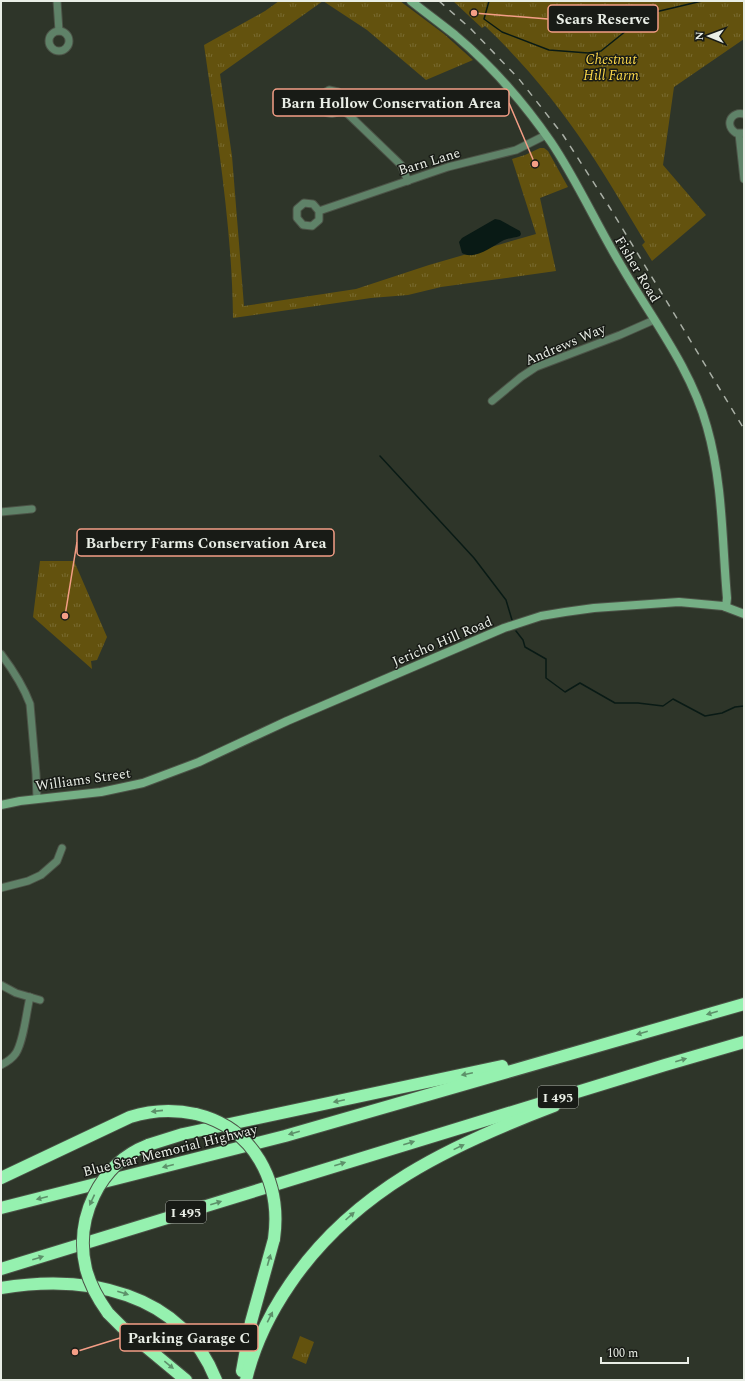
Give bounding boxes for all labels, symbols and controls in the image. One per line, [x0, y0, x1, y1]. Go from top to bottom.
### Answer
callout: Sears Reserve [548, 5, 658, 32]
text: Sears Reserve [556, 8, 650, 31]
north arrow [689, 16, 729, 56]
text: N [691, 31, 708, 40]
park label: Chestnut Hill Farm [583, 49, 639, 86]
callout: Barn Hollow Conservation Area [273, 89, 509, 116]
text: Barn Hollow Conservation Area [281, 92, 501, 115]
street label: Barn Lane [396, 142, 463, 181]
street label: Fisher Road [609, 232, 666, 307]
street label: Andrews Way [522, 318, 610, 371]
callout: Barberry Farms Conservation Area [77, 529, 334, 556]
text: Barberry Farms Conservation Area [86, 532, 327, 555]
street label: Jericho Hill Road [389, 611, 496, 672]
street label: Williams Street [34, 762, 132, 797]
one-way arrow [706, 1010, 718, 1016]
one-way arrow [636, 1030, 648, 1036]
one-way arrow [675, 1057, 687, 1063]
one-way arrow [460, 1071, 473, 1077]
road number: I 495 [538, 1086, 578, 1108]
one-way arrow [333, 1098, 346, 1104]
one-way arrow [151, 1108, 163, 1114]
street label: Blue Star Memorial Highway [81, 1118, 261, 1182]
one-way arrow [288, 1130, 300, 1136]
one-way arrow [403, 1140, 415, 1146]
one-way arrow [453, 1144, 465, 1150]
one-way arrow [334, 1161, 346, 1167]
one-way arrow [162, 1163, 174, 1169]
one-way arrow [89, 1194, 95, 1206]
one-way arrow [36, 1195, 48, 1201]
one-way arrow [210, 1199, 222, 1205]
road number: I 495 [166, 1201, 206, 1223]
one-way arrow [345, 1212, 354, 1221]
one-way arrow [266, 1254, 272, 1266]
one-way arrow [33, 1255, 45, 1261]
one-way arrow [117, 1290, 129, 1296]
one-way arrow [266, 1312, 273, 1323]
callout: Parking Garage C [120, 1324, 258, 1351]
text: Parking Garage C [128, 1327, 250, 1350]
scale bar [601, 1339, 688, 1365]
text: 100 m [607, 1344, 638, 1363]
one-way arrow [164, 1361, 175, 1370]

